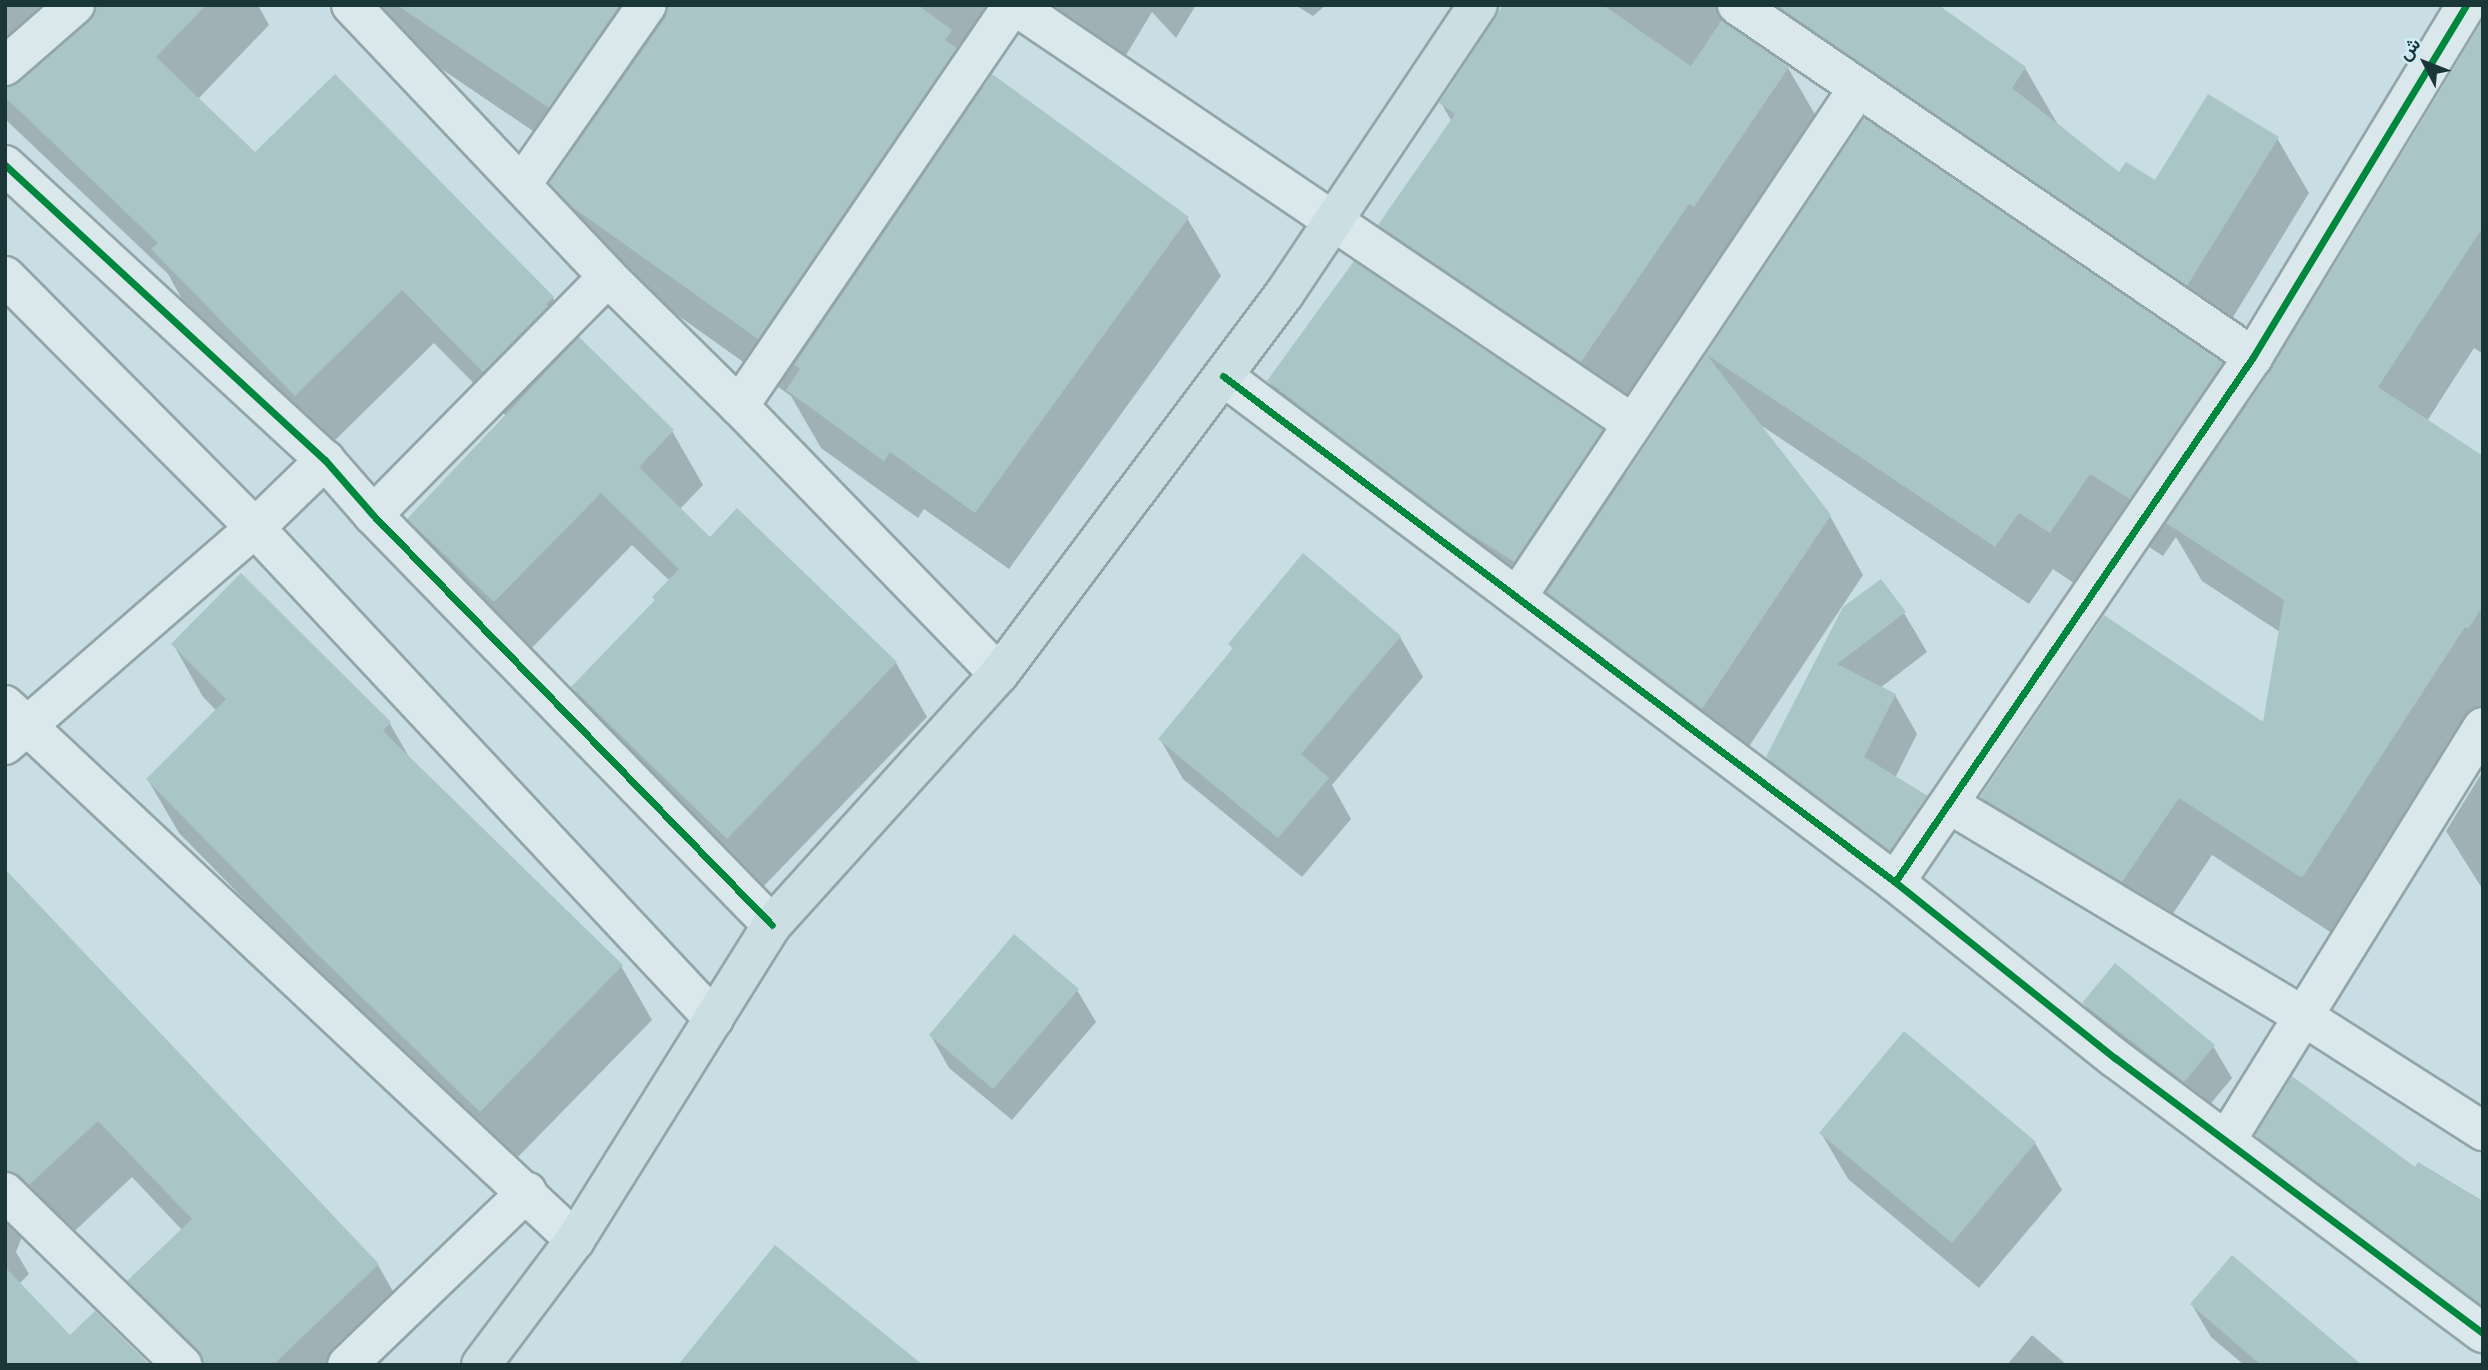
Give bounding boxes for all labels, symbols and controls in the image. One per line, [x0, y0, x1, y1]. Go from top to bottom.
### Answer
north arrow [2390, 28, 2460, 98]
text: ش [2393, 32, 2425, 65]

